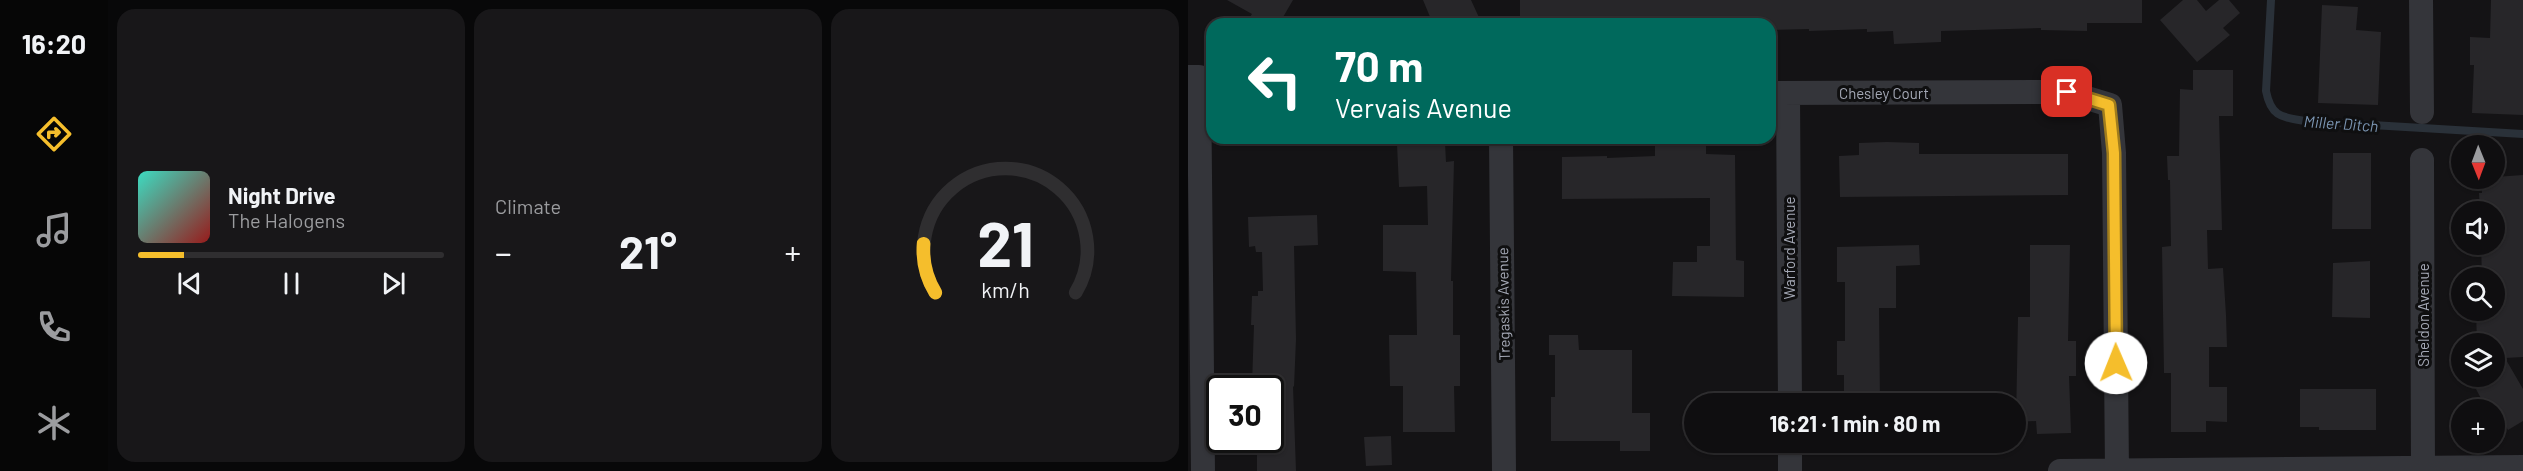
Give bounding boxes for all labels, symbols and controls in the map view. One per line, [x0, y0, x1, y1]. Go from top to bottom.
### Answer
text: 16:20 [22, 27, 86, 59]
text: 70 m [1335, 40, 1423, 90]
icon: left [1236, 42, 1314, 120]
pin [2041, 66, 2092, 117]
icon: arrive [2050, 75, 2083, 108]
street label: Chesley Court [1839, 84, 1929, 102]
text: Vervais Avenue [1335, 91, 1512, 123]
water label: Miller Ditch [2303, 111, 2379, 135]
icon: directions [33, 113, 75, 155]
north arrow [2451, 135, 2505, 189]
map controls [2451, 135, 2505, 453]
text: Night Drive [228, 182, 336, 208]
text: Climate [495, 194, 561, 218]
street label: Warford Avenue [1780, 197, 1798, 299]
button: sound [2451, 201, 2505, 255]
text: 21 [977, 205, 1033, 279]
text: The Halogens [228, 208, 345, 232]
icon: music [33, 209, 75, 251]
text: 21° [619, 224, 677, 278]
text: − [495, 232, 512, 272]
text: + [785, 232, 801, 272]
street label: Tregaskis Avenue [1493, 247, 1513, 361]
street label: Sheldon Avenue [2414, 263, 2432, 367]
icon: previous [173, 267, 206, 300]
icon: pause [275, 267, 308, 300]
icon: next [377, 267, 410, 300]
button: search [2451, 267, 2505, 321]
text: km/h [981, 277, 1029, 302]
icon: phone [33, 306, 75, 348]
position arrow [2084, 331, 2148, 395]
button: layers [2451, 333, 2505, 387]
speed limit sign: 30 [1206, 375, 1284, 453]
button: + [2451, 399, 2505, 453]
icon: climate [33, 402, 75, 444]
text: 16:21 · 1 min · 80 m [1770, 410, 1940, 436]

